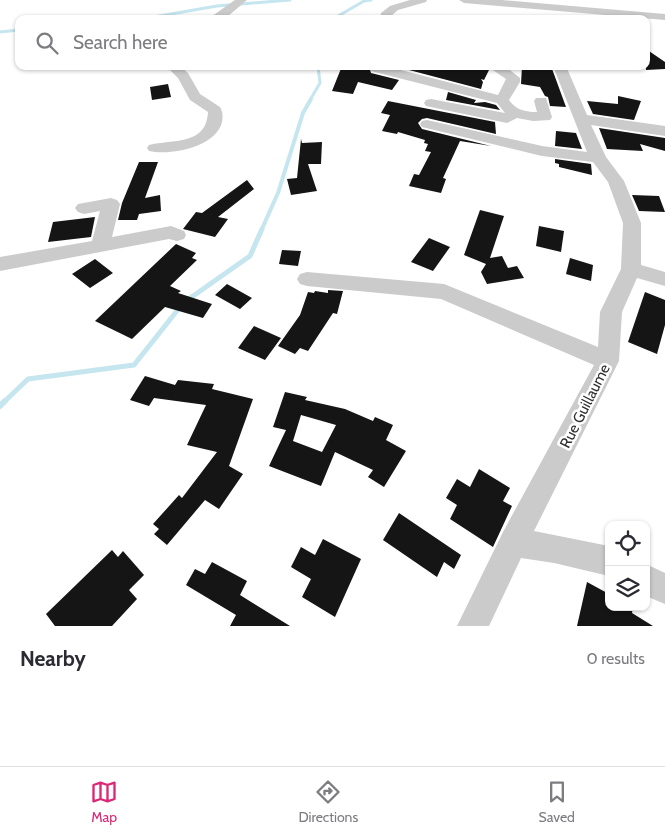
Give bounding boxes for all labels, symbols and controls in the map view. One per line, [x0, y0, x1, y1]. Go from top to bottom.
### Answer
search box [15, 15, 650, 70]
icon: search [33, 29, 61, 57]
text: Search here [73, 31, 167, 54]
street label: Rue Guillaume [556, 361, 614, 451]
map controls [605, 521, 650, 611]
button: locate [605, 521, 650, 566]
button: layers [605, 566, 650, 611]
text: Nearby [20, 646, 86, 671]
text: 0 results [586, 649, 645, 668]
tab: Map [90, 778, 118, 826]
tab: Directions [298, 778, 358, 826]
tab: Saved [538, 778, 575, 826]

